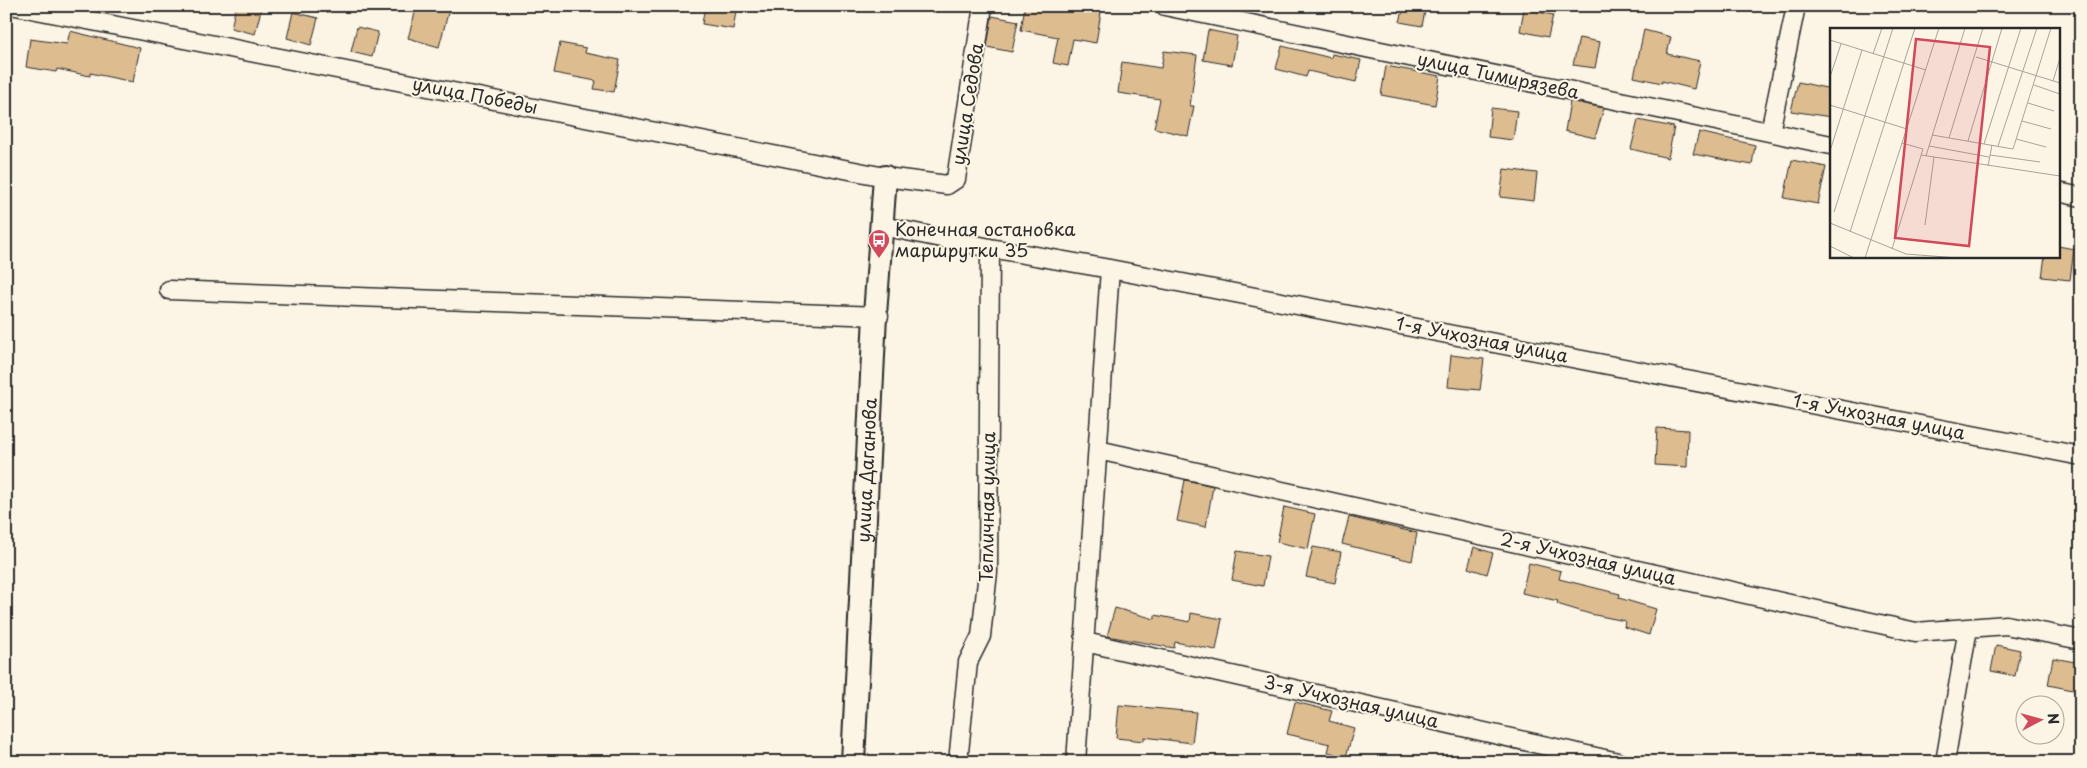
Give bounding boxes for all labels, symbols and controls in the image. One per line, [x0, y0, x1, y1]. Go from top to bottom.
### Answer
inset map [1830, 28, 2060, 258]
street label: улица Седова [944, 40, 990, 167]
street label: улица Тимирязева [1415, 44, 1583, 105]
street label: улица Победы [410, 69, 540, 120]
place label: Конечная остановка маршрутки 35 [895, 215, 1076, 263]
bus stop icon: Конечная остановка маршрутки 35 [867, 228, 891, 259]
street label: 1-я Учхозная улица [1394, 309, 1571, 369]
street label: 1-я Учхозная улица [1791, 386, 1968, 446]
street label: улица Даганова [849, 397, 883, 543]
street label: Тепличная улица [972, 431, 1001, 582]
street label: 2-я Учхозная улица [1498, 524, 1679, 591]
street label: 3-я Учхозная улица [1261, 667, 1442, 734]
north arrow [2014, 696, 2064, 746]
text: N [2042, 712, 2064, 725]

